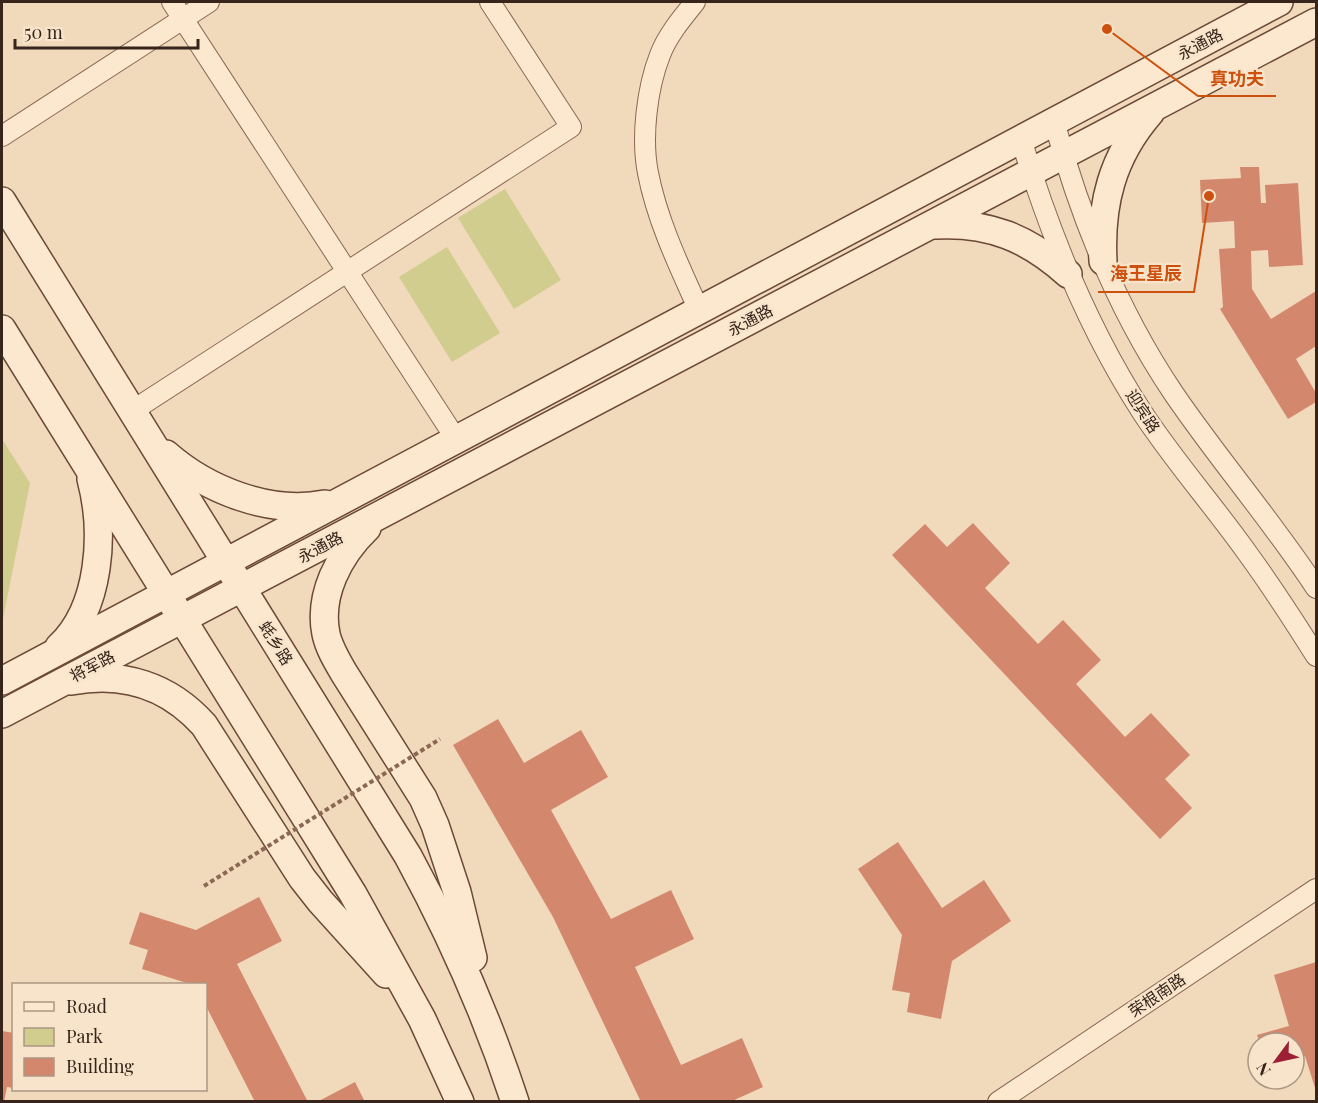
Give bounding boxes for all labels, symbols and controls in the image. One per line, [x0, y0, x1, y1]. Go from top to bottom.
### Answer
scale bar [15, 12, 198, 50]
text: 50 m [24, 20, 63, 44]
street label: 永通路 [1174, 23, 1226, 64]
callout: 真功夫 [1198, 60, 1276, 96]
text: 真功夫 [1210, 66, 1264, 90]
callout: 海王星辰 [1098, 256, 1194, 292]
text: 海王星辰 [1110, 261, 1182, 285]
street label: 永通路 [724, 299, 776, 340]
street label: 迎宾路 [1122, 385, 1165, 437]
street label: 永通路 [294, 526, 346, 567]
street label: 蚝乡路 [255, 617, 298, 669]
street label: 将军路 [66, 645, 118, 686]
street label: 荣根南路 [1124, 968, 1189, 1021]
legend [12, 983, 207, 1091]
text: Road [66, 994, 107, 1018]
text: Park [66, 1024, 103, 1048]
north arrow [1246, 1031, 1306, 1091]
text: Building [66, 1054, 134, 1078]
text: N [1251, 1059, 1275, 1080]

